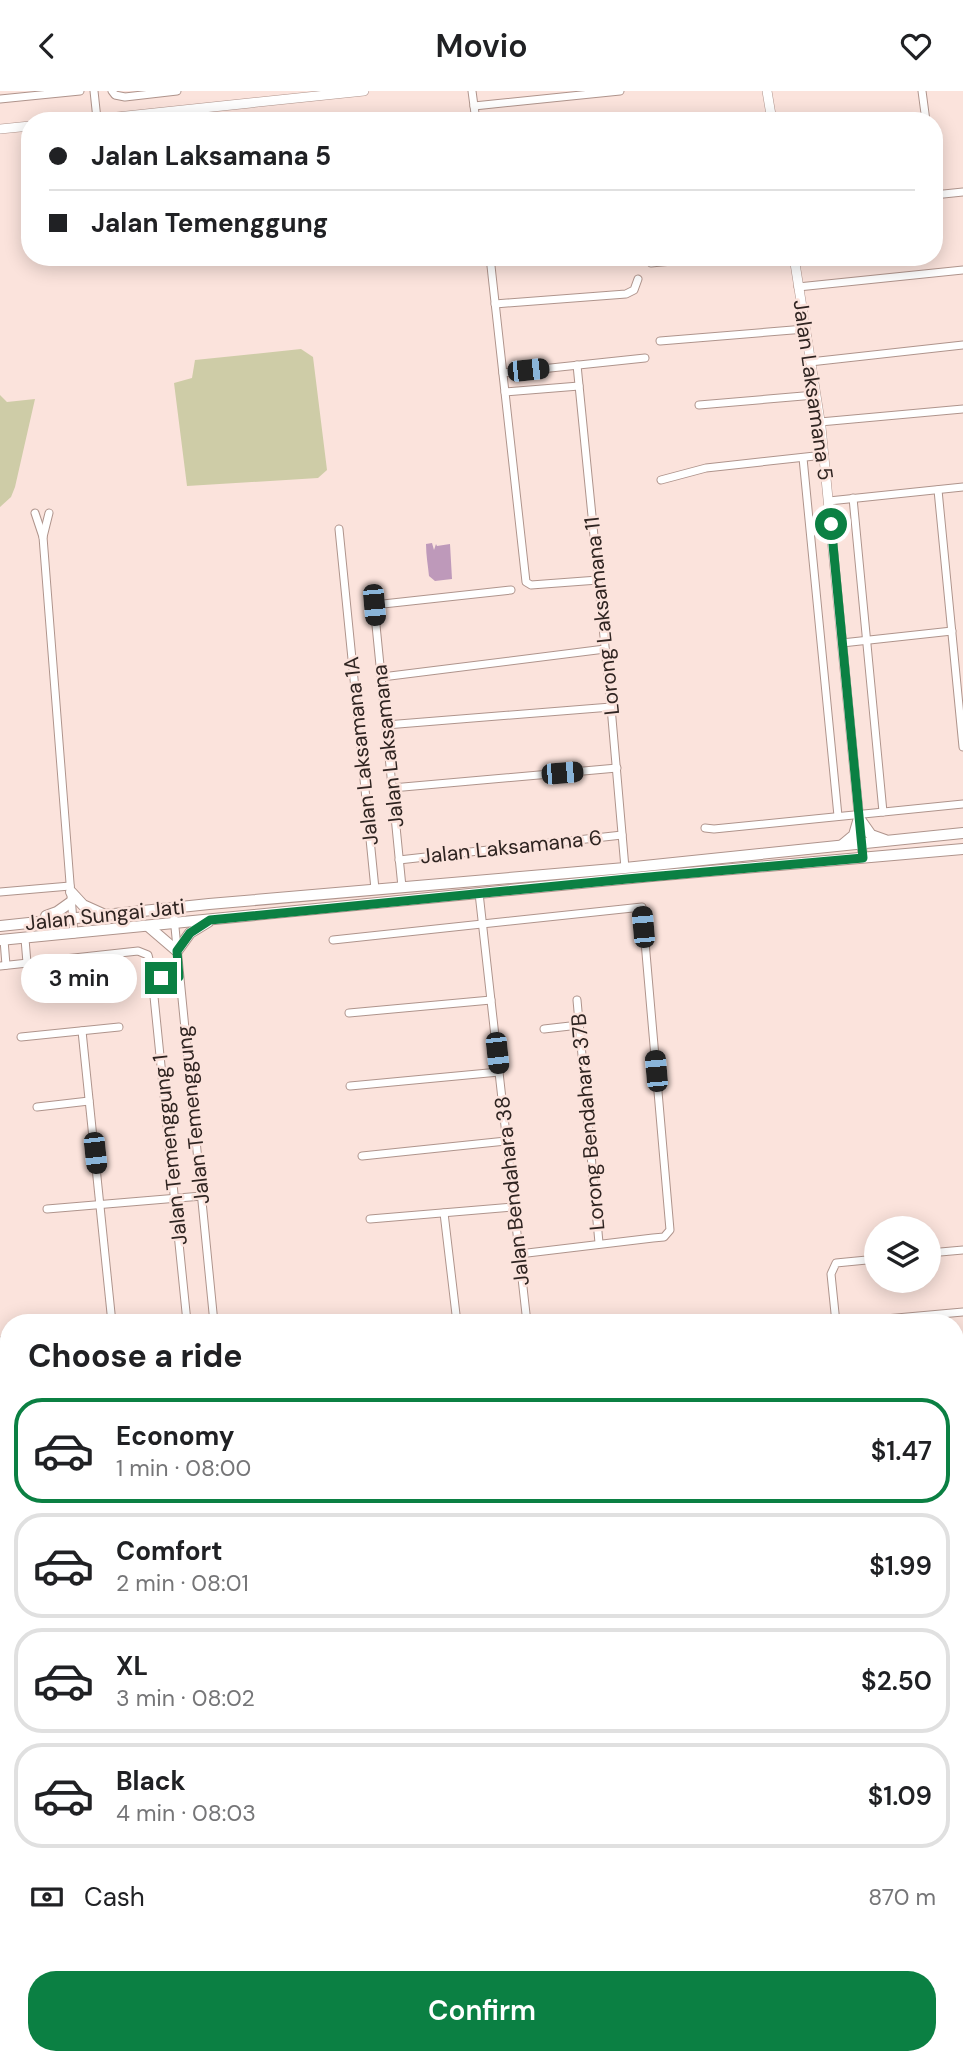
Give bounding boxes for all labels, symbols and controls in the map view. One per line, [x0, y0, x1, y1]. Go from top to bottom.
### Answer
text: Movio [435, 25, 528, 67]
icon: back [28, 27, 66, 65]
icon: heart [897, 27, 935, 65]
text: Jalan Laksamana 5 [91, 139, 331, 173]
text: Jalan Temenggung [91, 206, 328, 240]
street label: Jalan Laksamana 5 [786, 298, 840, 482]
car [507, 357, 550, 383]
route start [815, 508, 847, 540]
street label: Lorong Laksamana 11 [578, 516, 626, 716]
car [362, 583, 387, 627]
street label: Jalan Laksamana 1A [337, 655, 385, 847]
street label: Jalan Laksamana [366, 663, 410, 829]
car [541, 761, 584, 785]
street label: Jalan Laksamana 6 [419, 824, 603, 870]
street label: Jalan Sungai Jati [24, 893, 186, 937]
car [631, 905, 656, 949]
callout: 3 min [21, 953, 136, 1003]
route end [145, 962, 177, 994]
text: 3 min [49, 963, 109, 993]
street label: Lorong Bendahara 37B [565, 1012, 611, 1232]
street label: Jalan Temenggung [170, 1024, 216, 1206]
car [485, 1031, 510, 1075]
car [644, 1049, 669, 1093]
street label: Jalan Temenggung 1 [146, 1053, 194, 1247]
street label: Jalan Bendahara 38 [488, 1095, 536, 1287]
car [83, 1131, 108, 1175]
map controls [864, 1216, 941, 1293]
button: layers [864, 1216, 941, 1293]
text: Choose a ride [28, 1335, 243, 1377]
icon: car [32, 1419, 95, 1482]
text: Economy [116, 1419, 234, 1453]
text: $1.47 [871, 1434, 932, 1468]
text: 1 min · 08:00 [116, 1453, 251, 1483]
icon: car [32, 1534, 95, 1597]
text: Comfort [116, 1534, 222, 1568]
text: $1.99 [869, 1549, 932, 1583]
text: 2 min · 08:01 [116, 1568, 249, 1598]
icon: car [32, 1649, 95, 1712]
text: XL [116, 1649, 148, 1683]
text: $2.50 [861, 1664, 932, 1698]
text: 3 min · 08:02 [116, 1683, 255, 1713]
icon: car [32, 1764, 95, 1827]
text: Black [116, 1764, 186, 1798]
text: $1.09 [868, 1779, 932, 1813]
text: 4 min · 08:03 [116, 1798, 256, 1828]
icon: cash [28, 1878, 66, 1916]
text: Cash [84, 1880, 145, 1914]
text: 870 m [868, 1882, 936, 1912]
button: Confirm [28, 1971, 936, 2051]

